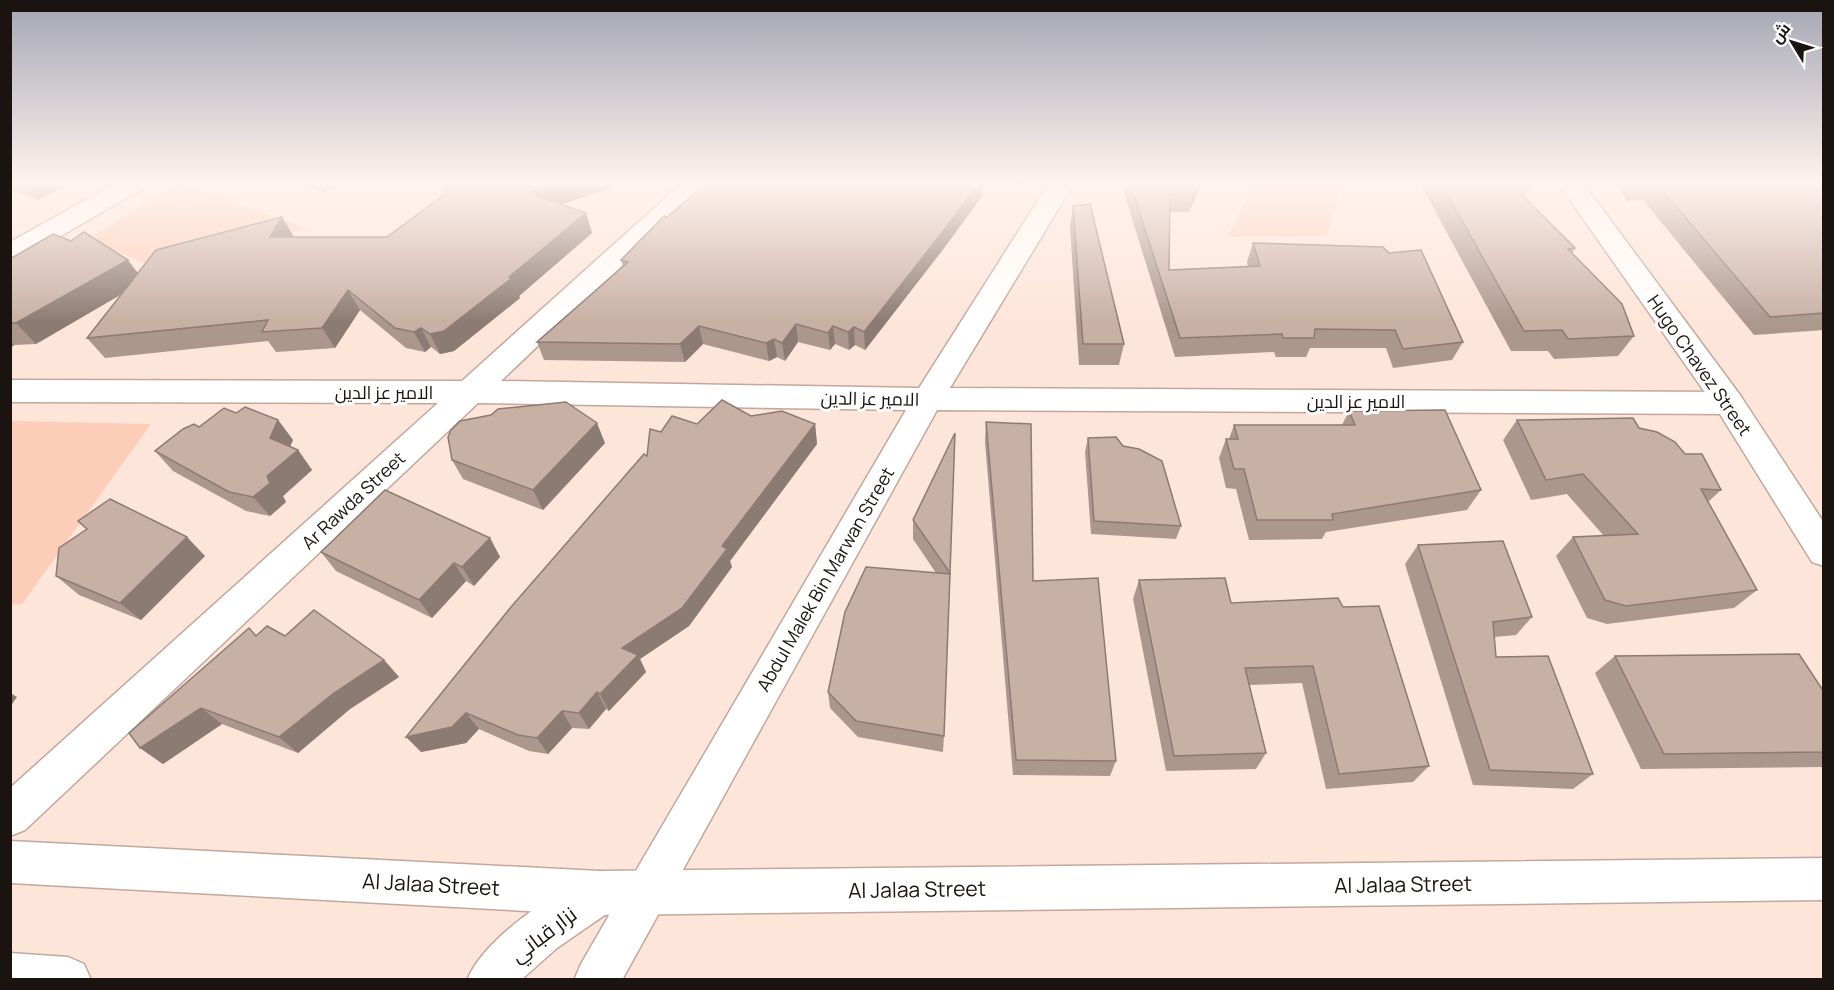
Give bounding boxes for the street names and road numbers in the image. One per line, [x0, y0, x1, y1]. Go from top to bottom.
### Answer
street label: Hugo Chavez Street [1642, 290, 1758, 440]
street label: الامير عز الدين [335, 380, 433, 404]
street label: الامير عز الدين [820, 385, 920, 411]
street label: الامير عز الدين [1307, 389, 1405, 413]
street label: Ar Rawda Street [296, 446, 410, 554]
street label: Abdul Malek Bin Marwan Street [751, 463, 899, 695]
street label: Al Jalaa Street [361, 866, 501, 902]
street label: Al Jalaa Street [1334, 869, 1472, 899]
street label: Al Jalaa Street [848, 874, 986, 904]
street label: نزار قباني [504, 900, 584, 971]

